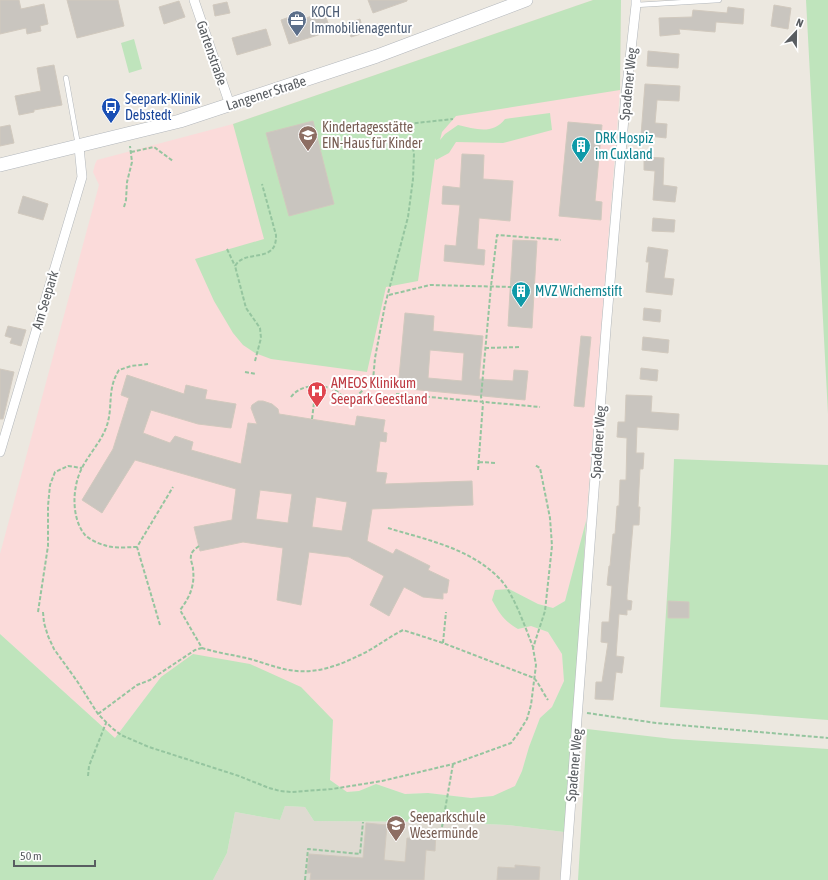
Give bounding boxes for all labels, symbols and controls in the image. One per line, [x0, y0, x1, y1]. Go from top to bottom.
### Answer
place label: KOCH Immobilienagentur [311, 4, 412, 36]
office icon: KOCH Immobilienagentur [286, 9, 308, 37]
north arrow [776, 12, 816, 52]
text: N [794, 16, 805, 30]
street label: Gartenstraße [193, 19, 231, 87]
street label: Spadener Weg [616, 47, 640, 121]
street label: Langener Straße [224, 73, 308, 113]
place label: Seepark-Klinik Debstedt [125, 91, 200, 123]
bus stop icon: Seepark-Klinik Debstedt [100, 96, 122, 124]
place label: Kindertagesstätte EIN-Haus für Kinder [322, 119, 423, 151]
school or university icon: Kindertagesstätte EIN-Haus für Kinder [297, 124, 319, 152]
place label: DRK Hospiz im Cuxland [595, 130, 653, 162]
building icon: DRK Hospiz im Cuxland [570, 135, 592, 163]
street label: Am Seepark [28, 269, 62, 331]
building icon: MVZ Wichernstift [510, 280, 532, 308]
place label: MVZ Wichernstift [535, 283, 622, 299]
place label: AMEOS Klinikum Seepark Geestland [331, 375, 428, 407]
hospital icon: AMEOS Klinikum Seepark Geestland [306, 380, 328, 408]
street label: Spadener Weg [587, 405, 609, 479]
street label: Spadener Weg [563, 728, 585, 802]
place label: Seeparkschule Wesermünde [410, 809, 486, 841]
school or university icon: Seeparkschule Wesermünde [385, 814, 407, 842]
scale bar [14, 842, 95, 868]
text: 50 m [20, 849, 42, 863]

